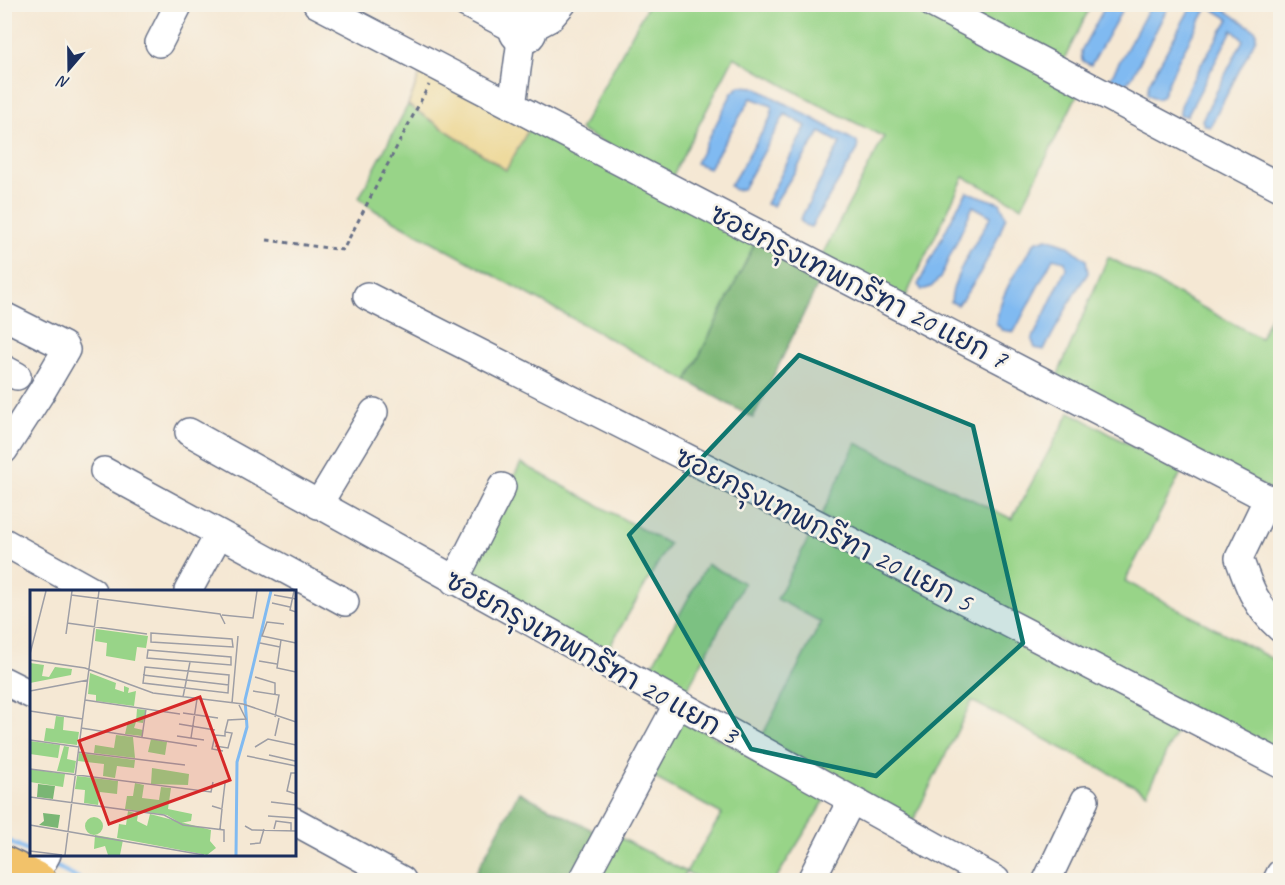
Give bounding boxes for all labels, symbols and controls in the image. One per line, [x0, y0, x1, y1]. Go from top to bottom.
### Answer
north arrow [39, 39, 99, 99]
text: N [53, 70, 72, 93]
street label: ซอยกรุงเทพกรีฑา 20 แยก 7 [703, 196, 1015, 380]
street label: ซอยกรุงเทพกรีฑา 20 แยก 5 [668, 439, 980, 623]
street label: ซอยกรุงเทพกรีฑา 20 แยก 3 [438, 562, 747, 756]
inset map [30, 590, 296, 855]

